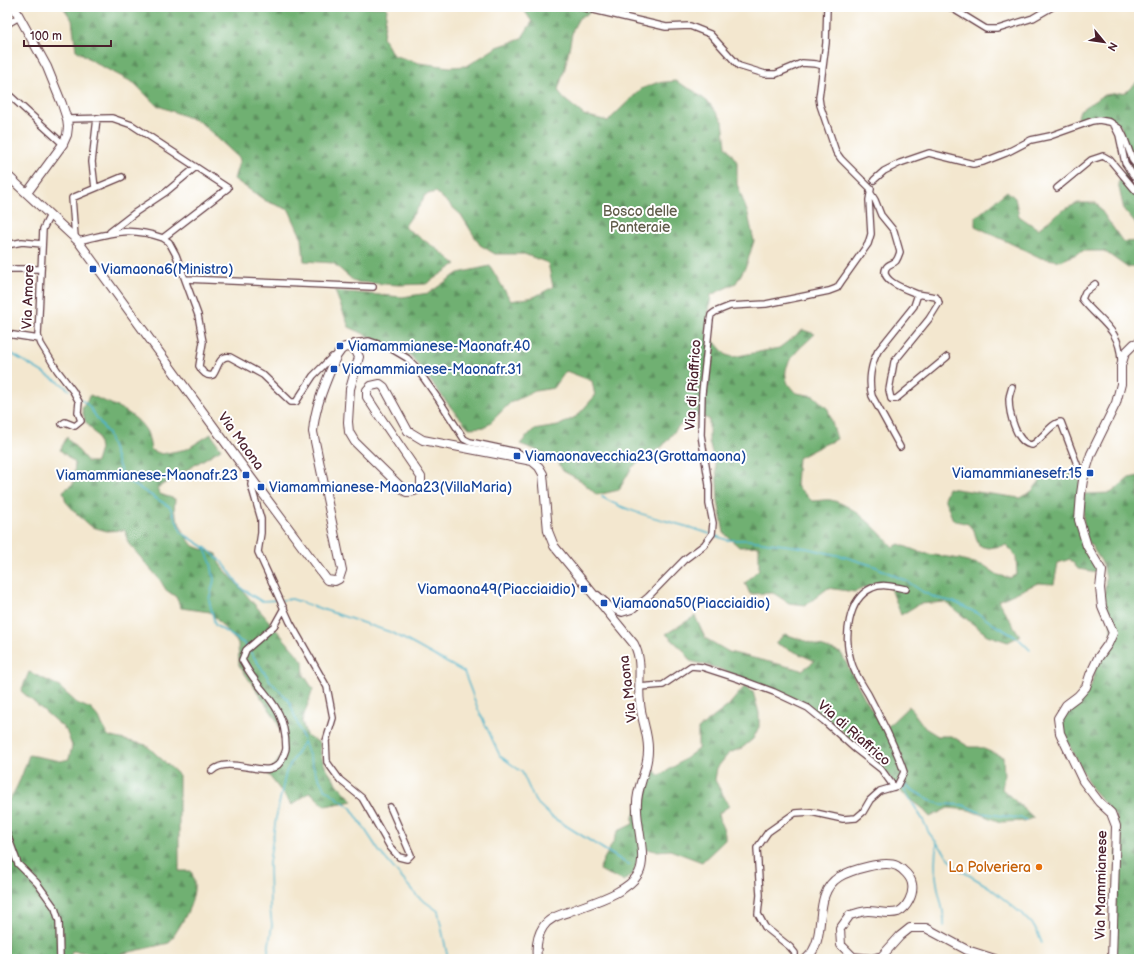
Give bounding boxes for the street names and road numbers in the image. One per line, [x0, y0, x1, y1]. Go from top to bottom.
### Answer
street label: Via Amore [18, 264, 38, 330]
street label: Via di Riaffrico [681, 339, 705, 431]
street label: Via Maona [214, 409, 268, 473]
street label: Via Maona [615, 654, 641, 723]
street label: Via di Riaffrico [814, 697, 894, 769]
street label: Via Mammianese [1092, 830, 1110, 940]

